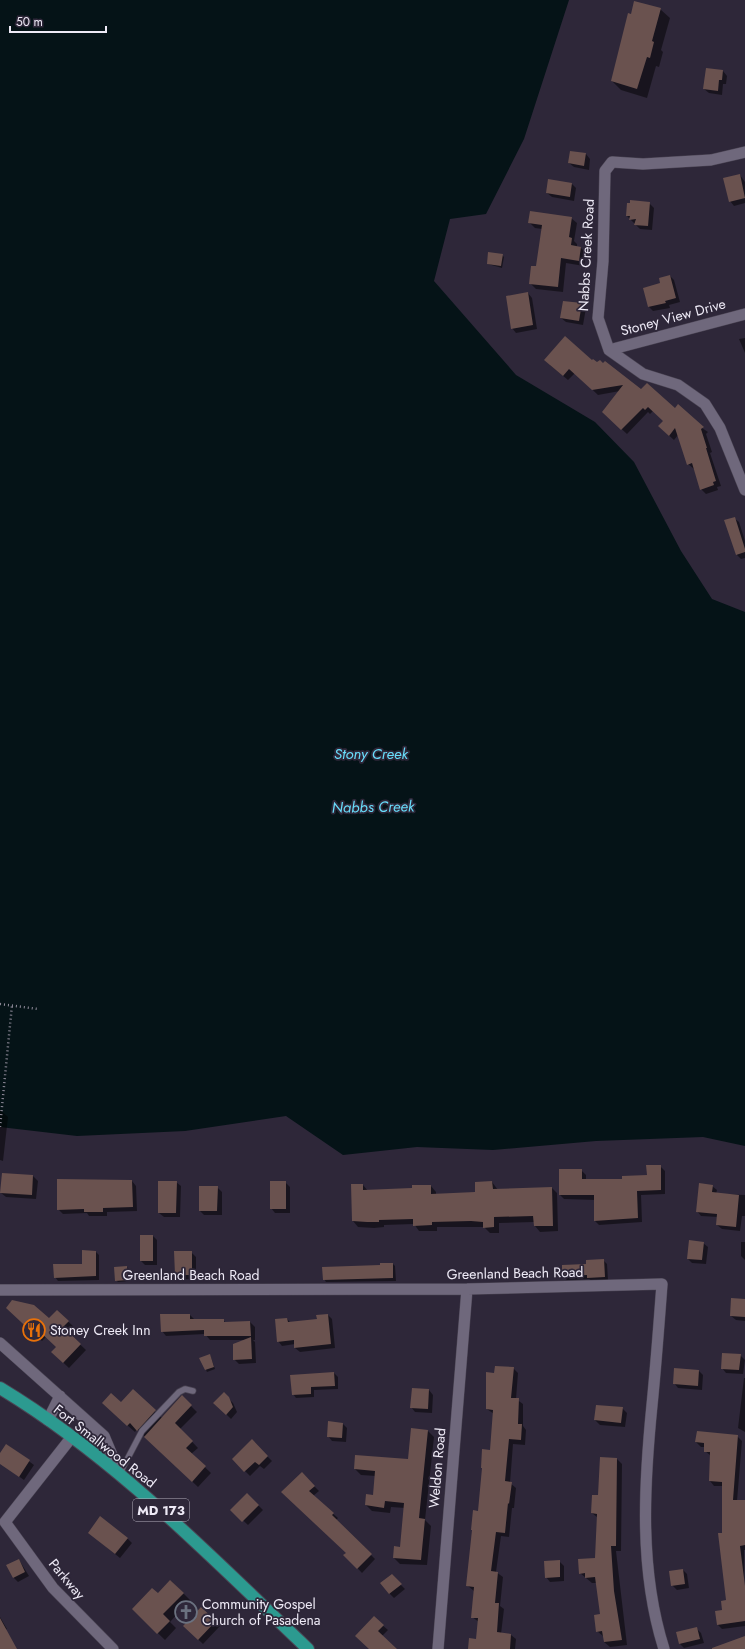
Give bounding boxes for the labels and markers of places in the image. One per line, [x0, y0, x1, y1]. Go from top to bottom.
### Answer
restaurant icon: Stoney Creek Inn [21, 1317, 47, 1343]
place label: Stoney Creek Inn [50, 1320, 150, 1340]
place label: Community Gospel Church of Pasadena [202, 1594, 321, 1630]
church icon: Community Gospel Church of Pasadena [173, 1599, 199, 1625]

